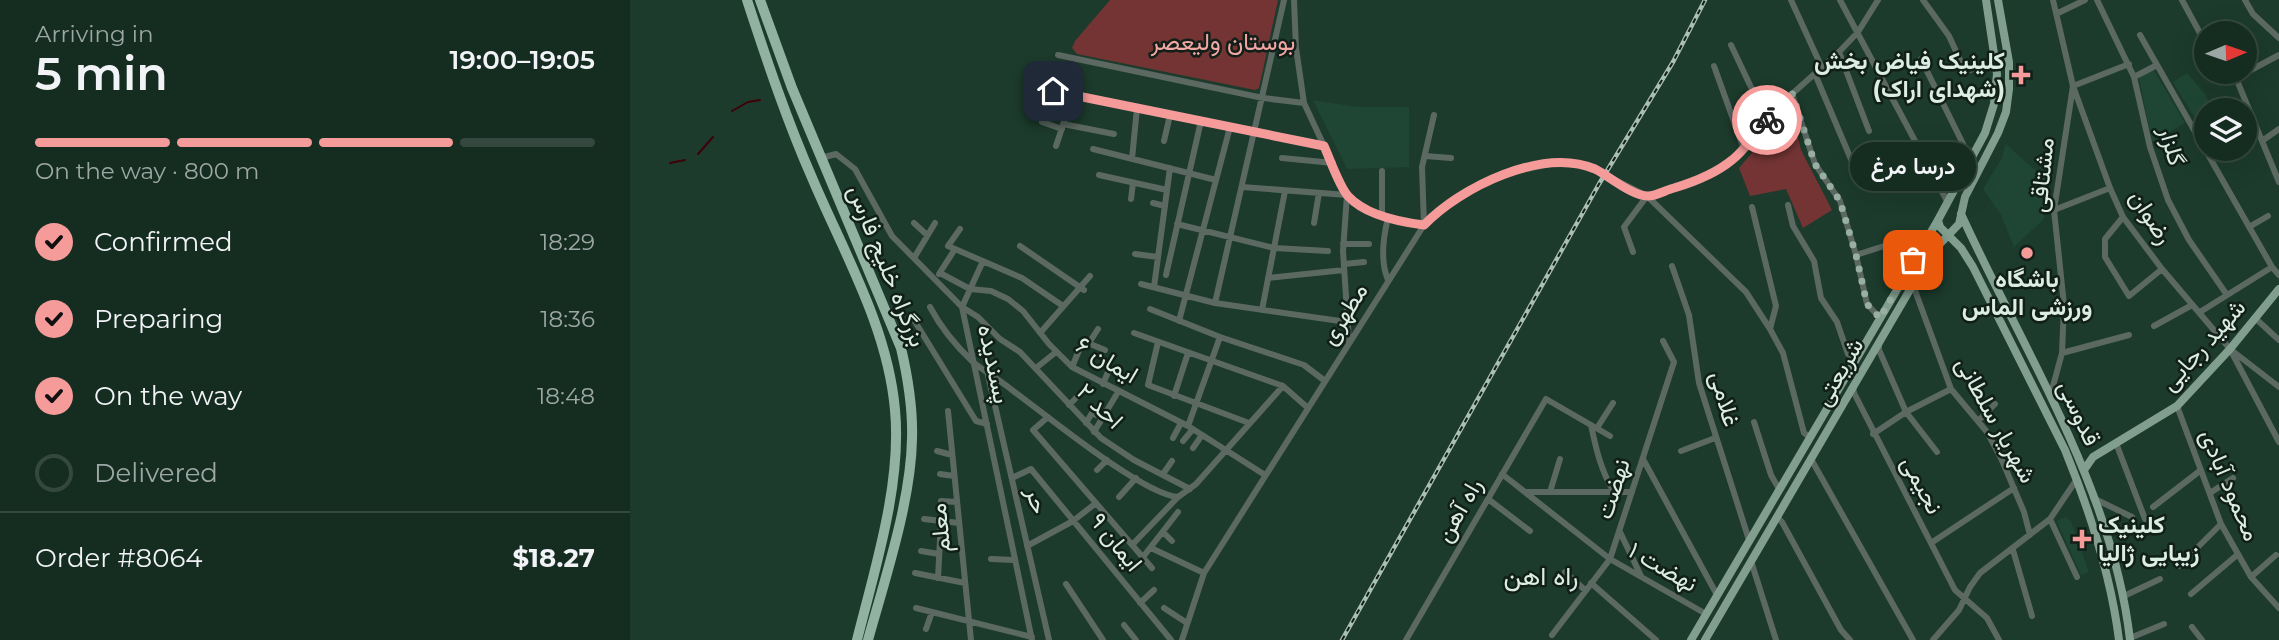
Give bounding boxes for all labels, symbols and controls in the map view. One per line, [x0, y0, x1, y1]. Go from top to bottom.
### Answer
text: Arriving in [35, 20, 154, 48]
north arrow [2194, 21, 2258, 84]
map controls [2194, 21, 2257, 161]
park label: بوستان ولیعصر [1150, 27, 1295, 57]
text: 19:00–19:05 [450, 44, 595, 76]
text: 5 min [35, 45, 168, 102]
place label: کلینیک فیاض بخش (شهدای اراک) [1814, 46, 2005, 104]
pin [1023, 61, 1083, 121]
marker: کلینیک فیاض بخش (شهدای اراک) [2011, 65, 2031, 85]
icon: home [1034, 72, 1072, 110]
courier [1732, 85, 1802, 155]
button: layers [2194, 98, 2257, 161]
icon: bike [1748, 101, 1786, 139]
street label: گلزار [2152, 122, 2192, 169]
street label: مشتاقی [2023, 136, 2060, 214]
callout: درسا مرغ [1850, 141, 1976, 190]
text: درسا مرغ [1871, 152, 1955, 180]
text: On the way · 800 m [35, 157, 259, 185]
street label: بزرگراه خلیج فارس [839, 181, 933, 352]
street label: رضوان [2122, 184, 2180, 250]
icon: check [35, 223, 73, 261]
text: Confirmed [94, 226, 233, 258]
text: 18:29 [540, 228, 595, 256]
pin [1883, 230, 1943, 290]
icon: bag [1894, 241, 1932, 279]
marker: باشگاه ورزشی الماس [2019, 245, 2035, 261]
place label: باشگاه ورزشی الماس [1962, 264, 2092, 322]
street label: مطهری [1313, 278, 1375, 350]
street label: شهید رجایی [2154, 293, 2252, 397]
icon: check [35, 300, 73, 338]
text: Preparing [94, 303, 223, 335]
text: 18:36 [540, 305, 595, 333]
street label: پسندیده [970, 322, 1017, 406]
street label: ایمان ۶ [1071, 330, 1144, 389]
street label: شریعتی [1808, 333, 1870, 411]
street label: شهریار سلطانی [1949, 352, 2043, 488]
street label: غلامی [1704, 368, 1747, 430]
street label: قدوسی [2051, 375, 2107, 451]
icon: check [35, 377, 73, 415]
street label: احد ۲ [1071, 377, 1130, 435]
text: On the way [94, 380, 242, 412]
text: 18:48 [537, 382, 595, 410]
street label: محمود آبادی [2193, 424, 2267, 546]
street label: نجیمی [1895, 451, 1950, 519]
street label: نهضت [1589, 455, 1637, 523]
text: Delivered [94, 457, 218, 489]
street label: راه آهن [1429, 473, 1489, 547]
street label: حر [1019, 484, 1054, 517]
street label: معلم [923, 502, 958, 554]
street label: ایمان ۹ [1084, 506, 1149, 577]
place label: کلینیک زیبایی ژالیا [2098, 510, 2199, 568]
marker: کلینیک زیبایی ژالیا [2072, 529, 2092, 549]
street label: نهضت ۱ [1623, 535, 1703, 599]
text: Order #8064 [35, 542, 202, 574]
text: $18.27 [513, 542, 595, 574]
district label: راه اهن [1504, 560, 1578, 592]

